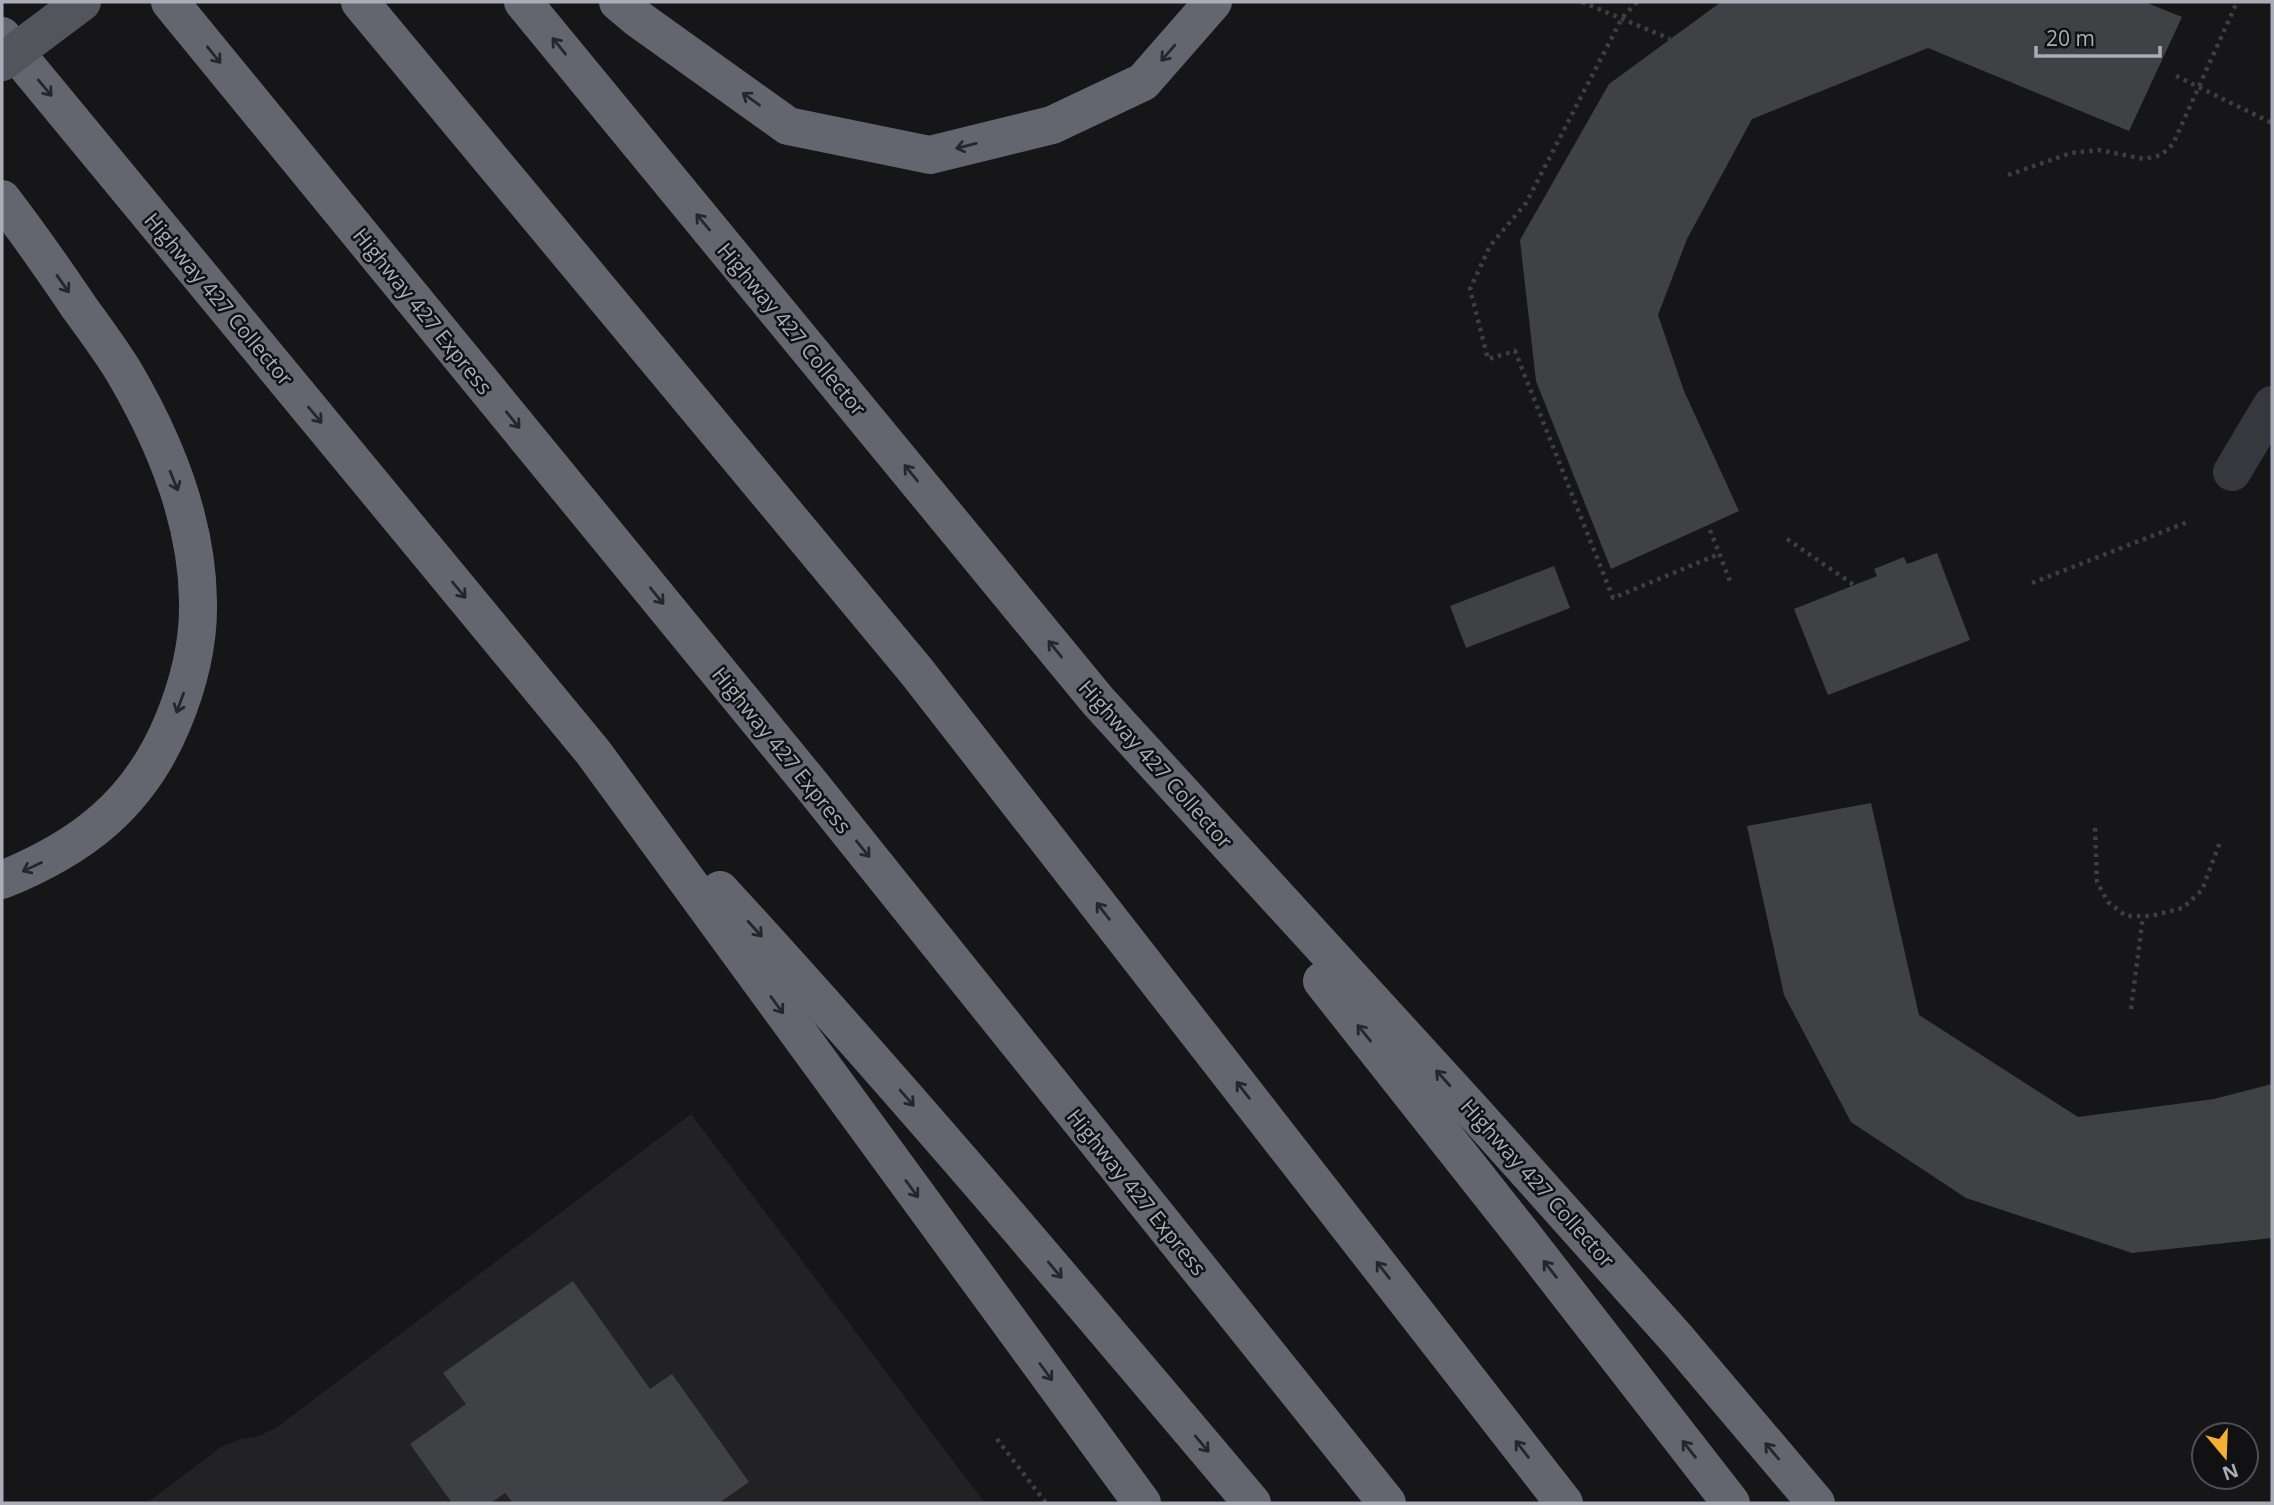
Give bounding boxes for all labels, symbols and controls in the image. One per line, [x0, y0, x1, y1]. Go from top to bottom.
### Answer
scale bar [2036, 14, 2160, 58]
text: 20 m [2046, 24, 2095, 52]
one-way arrow [551, 38, 567, 56]
one-way arrow [1160, 44, 1176, 62]
one-way arrow [206, 45, 221, 63]
one-way arrow [37, 79, 53, 97]
one-way arrow [742, 92, 761, 106]
one-way arrow [955, 140, 978, 153]
street label: Highway 427 Collector [138, 207, 300, 392]
one-way arrow [695, 213, 711, 231]
street label: Highway 427 Express [347, 222, 499, 400]
street label: Highway 427 Collector [711, 237, 873, 422]
one-way arrow [56, 273, 70, 293]
one-way arrow [306, 406, 322, 424]
one-way arrow [505, 411, 521, 429]
one-way arrow [903, 464, 918, 482]
one-way arrow [169, 469, 182, 491]
one-way arrow [452, 581, 467, 599]
one-way arrow [649, 587, 665, 605]
one-way arrow [1047, 640, 1063, 658]
street label: Highway 427 Express [706, 661, 858, 839]
street label: Highway 427 Collector [1073, 674, 1239, 854]
one-way arrow [173, 692, 185, 714]
one-way arrow [855, 839, 870, 857]
one-way arrow [22, 861, 43, 874]
one-way arrow [1095, 902, 1110, 921]
one-way arrow [747, 920, 763, 938]
one-way arrow [770, 995, 784, 1014]
one-way arrow [1356, 1024, 1371, 1042]
one-way arrow [1435, 1069, 1451, 1087]
one-way arrow [1235, 1082, 1250, 1100]
one-way arrow [899, 1088, 915, 1106]
street label: Highway 427 Collector [1455, 1093, 1621, 1273]
street label: Highway 427 Express [1061, 1103, 1213, 1281]
one-way arrow [904, 1179, 919, 1198]
one-way arrow [1047, 1261, 1063, 1279]
one-way arrow [1375, 1261, 1390, 1280]
one-way arrow [1542, 1261, 1557, 1279]
one-way arrow [1039, 1362, 1053, 1381]
north arrow [2190, 1421, 2260, 1491]
one-way arrow [1194, 1435, 1210, 1453]
one-way arrow [1682, 1440, 1697, 1459]
one-way arrow [1515, 1441, 1530, 1459]
one-way arrow [1764, 1443, 1780, 1461]
text: N [2219, 1457, 2242, 1487]

